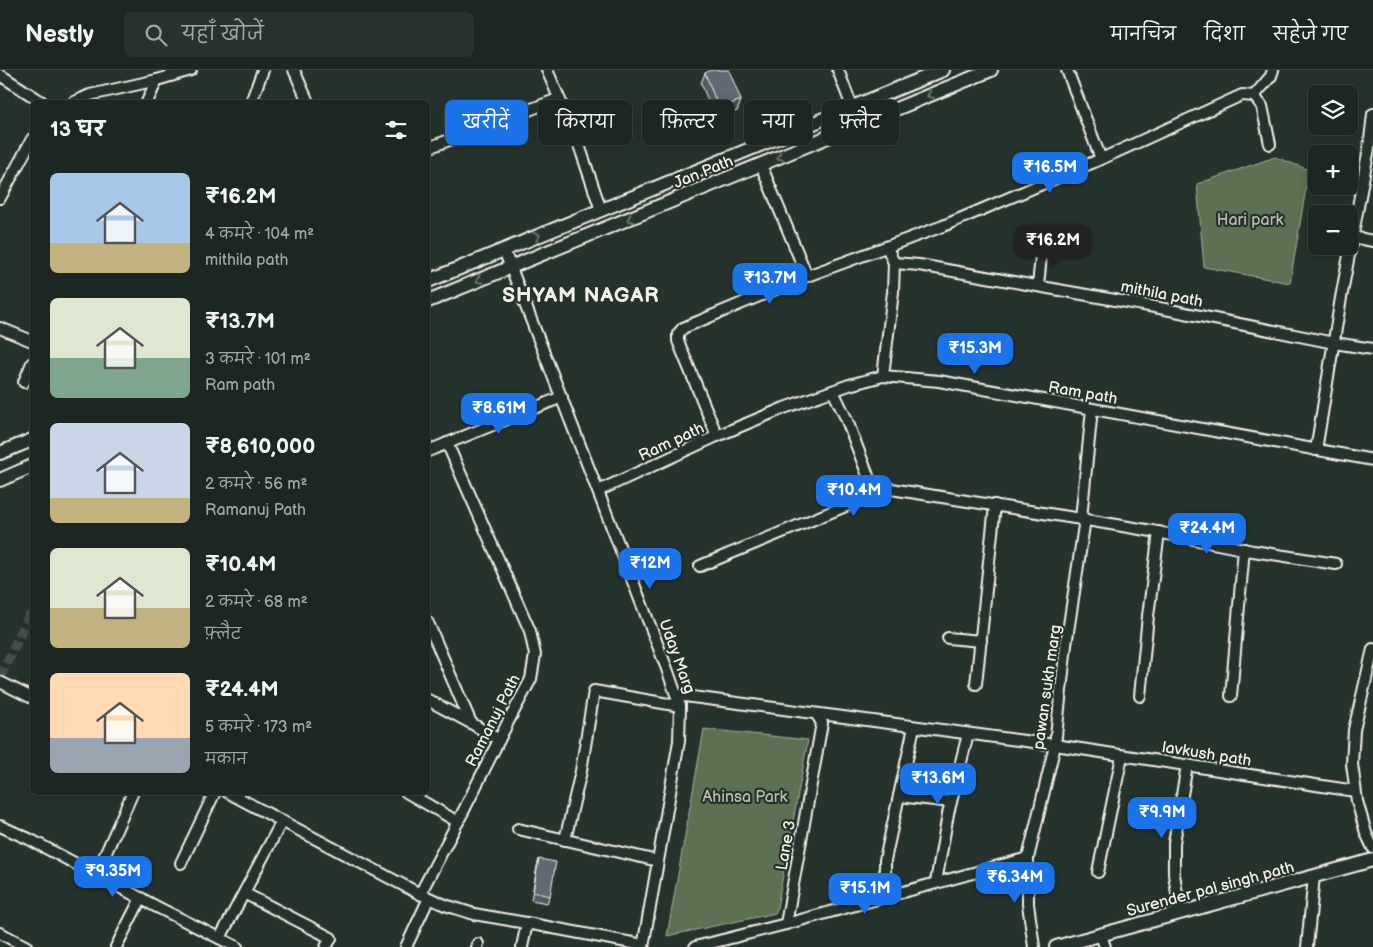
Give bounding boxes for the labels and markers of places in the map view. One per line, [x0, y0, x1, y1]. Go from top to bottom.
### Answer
pin: ₹16.5M [1009, 152, 1091, 194]
pin: ₹16.2M [1012, 224, 1094, 267]
pin: ₹13.7M [729, 262, 811, 305]
pin: ₹15.3M [934, 332, 1016, 375]
pin: ₹8.61M [458, 392, 540, 435]
pin: ₹10.4M [813, 474, 895, 517]
pin: ₹24.4M [1166, 512, 1248, 555]
pin: ₹12M [620, 548, 680, 590]
pin: ₹13.6M [897, 762, 979, 805]
pin: ₹9.9M [1127, 796, 1197, 839]
pin: ₹9.35M [72, 856, 154, 898]
pin: ₹6.34M [974, 862, 1056, 904]
pin: ₹15.1M [824, 872, 906, 915]

